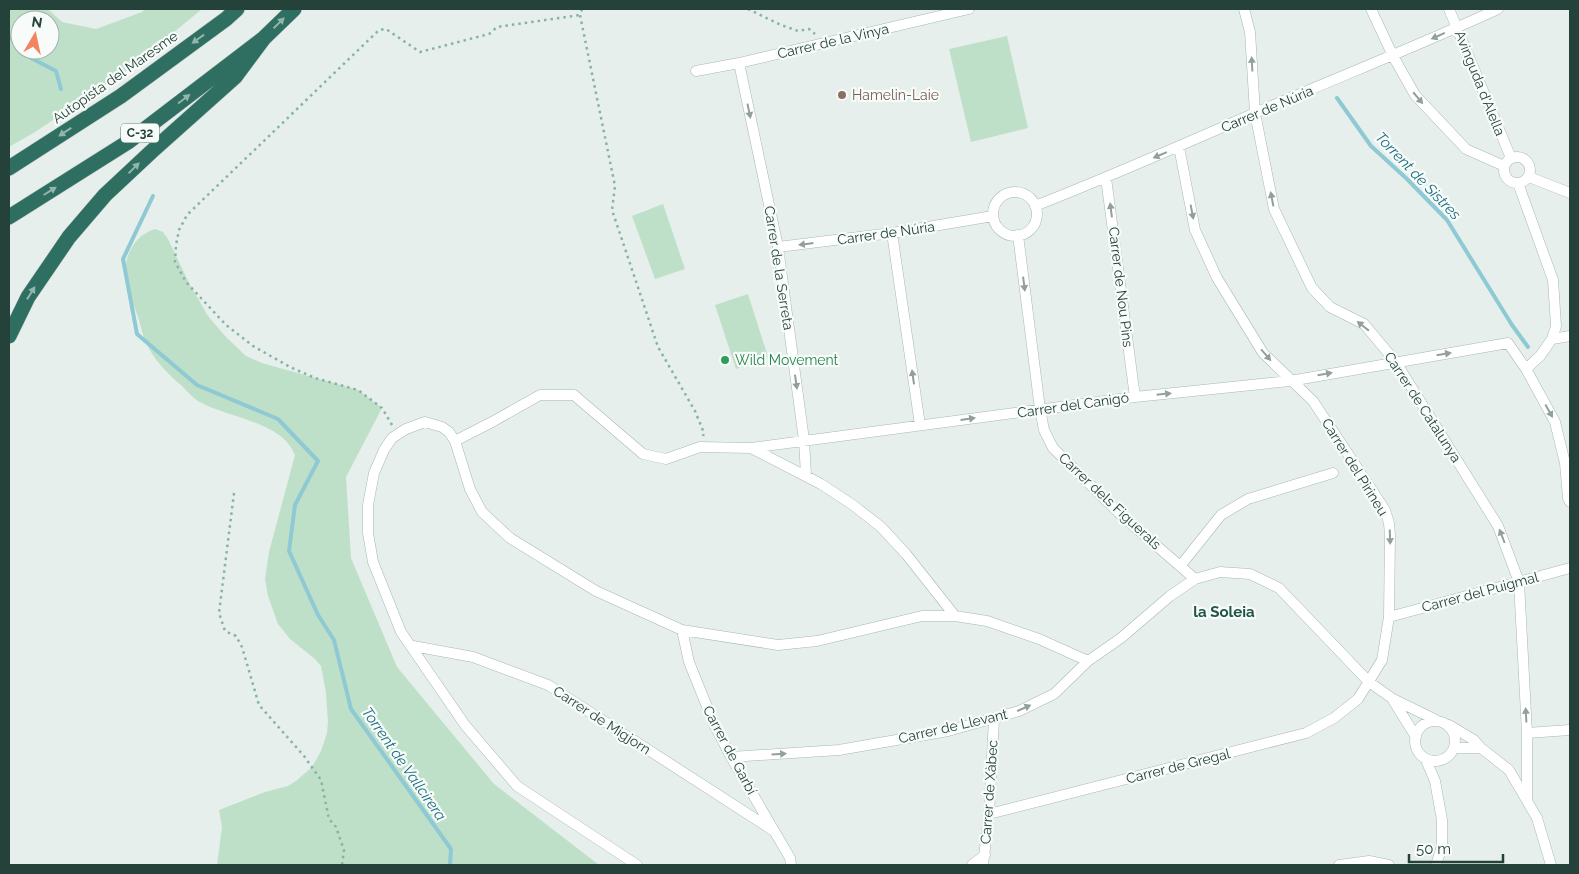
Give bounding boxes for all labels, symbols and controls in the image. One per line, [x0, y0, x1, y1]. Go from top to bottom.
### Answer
north arrow [10, 10, 60, 60]
text: N [31, 13, 44, 31]
one-way arrow [273, 17, 285, 29]
street label: Carrer de la Vinya [776, 20, 890, 62]
street label: Autopista del Maresme [49, 28, 181, 126]
street label: Avinguda d'Alella [1452, 28, 1508, 138]
one-way arrow [1431, 32, 1445, 40]
one-way arrow [191, 34, 205, 44]
one-way arrow [1248, 56, 1256, 72]
street label: Carrer de Núria [1219, 82, 1315, 136]
place label: Hamelin-Laie [852, 87, 939, 103]
marker: Hamelin-Laie [836, 89, 848, 101]
one-way arrow [1413, 91, 1424, 104]
one-way arrow [177, 94, 191, 104]
one-way arrow [745, 103, 753, 118]
road number: C-32 [121, 124, 159, 142]
one-way arrow [59, 127, 72, 137]
water label: Torrent de Sistres [1372, 128, 1464, 224]
one-way arrow [1152, 151, 1167, 159]
one-way arrow [128, 162, 140, 174]
one-way arrow [43, 186, 57, 196]
one-way arrow [1268, 191, 1276, 206]
one-way arrow [1106, 201, 1114, 217]
one-way arrow [1188, 204, 1196, 220]
street label: Carrer de la Serreta [761, 205, 797, 331]
street label: Carrer de Núria [836, 218, 936, 248]
street label: Carrer de Nou Pins [1106, 226, 1136, 348]
one-way arrow [798, 240, 814, 248]
one-way arrow [1020, 276, 1028, 292]
one-way arrow [26, 287, 36, 300]
one-way arrow [1357, 320, 1370, 331]
one-way arrow [1260, 349, 1271, 362]
street label: Carrer de Catalunya [1381, 349, 1465, 465]
one-way arrow [1436, 349, 1452, 357]
place label: Wild Movement [735, 352, 839, 368]
marker: Wild Movement [719, 354, 731, 366]
one-way arrow [908, 369, 916, 385]
one-way arrow [1318, 370, 1334, 378]
one-way arrow [792, 375, 800, 391]
street label: Carrer del Canigó [1016, 389, 1130, 421]
one-way arrow [1156, 390, 1172, 398]
one-way arrow [1545, 405, 1554, 418]
one-way arrow [960, 415, 976, 423]
street label: Carrer del Pirineu [1319, 415, 1391, 519]
street label: Carrer dels Figuerals [1056, 450, 1165, 553]
one-way arrow [1498, 528, 1506, 543]
one-way arrow [1386, 529, 1394, 545]
street label: Carrer del Puigmal [1420, 569, 1540, 615]
district label: la Soleia [1193, 603, 1255, 621]
street label: Carrer de Migjorn [550, 683, 654, 757]
street label: Carrer de Garbí [700, 703, 761, 798]
one-way arrow [1017, 703, 1031, 711]
water label: Torrent de Vallcirera [358, 704, 450, 824]
street label: Carrer de Llevant [897, 706, 1009, 746]
one-way arrow [1521, 707, 1529, 723]
street label: Carrer de Xàbec [977, 739, 1001, 845]
street label: Carrer de Gregal [1124, 745, 1232, 787]
one-way arrow [772, 749, 788, 757]
scale bar [1409, 832, 1503, 864]
text: 50 m [1416, 840, 1451, 858]

